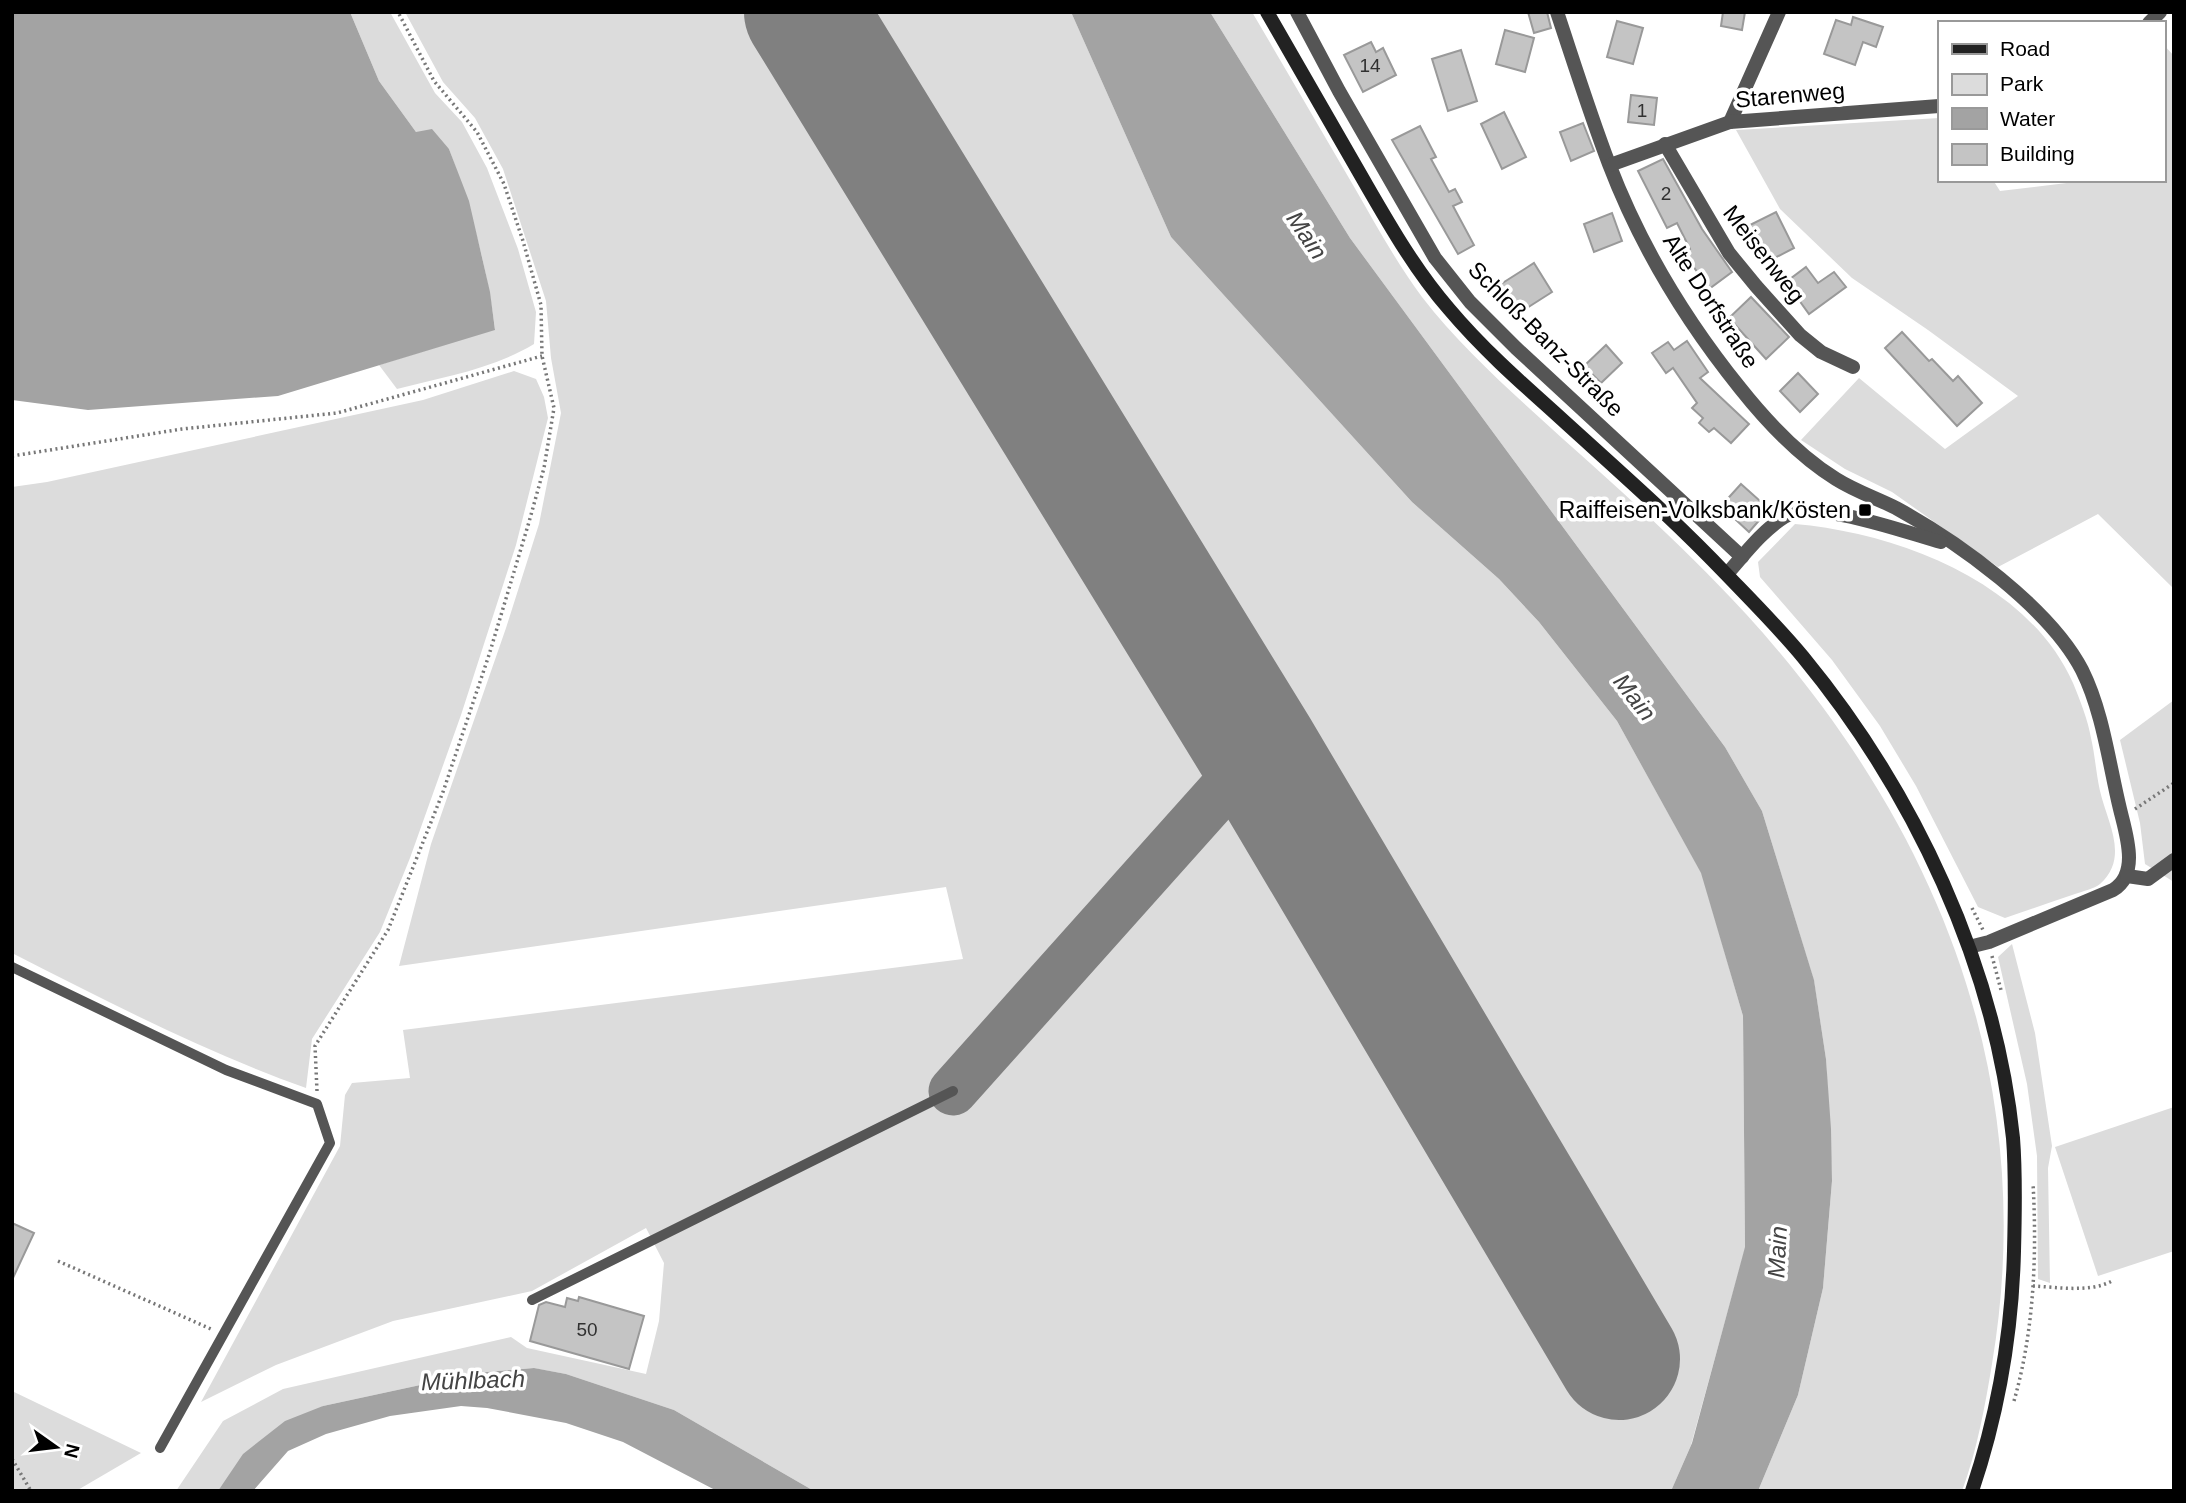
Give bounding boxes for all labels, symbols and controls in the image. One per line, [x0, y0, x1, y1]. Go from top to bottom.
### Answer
legend [1938, 21, 2165, 182]
text: Road [2000, 37, 2050, 60]
house number: 14 [1359, 55, 1381, 76]
text: Park [2000, 72, 2044, 95]
street label: Starenweg [1734, 77, 1846, 113]
house number: 1 [1637, 100, 1647, 121]
text: Water [2000, 107, 2055, 130]
text: Building [2000, 142, 2075, 165]
house number: 2 [1661, 183, 1671, 204]
street label: Meisenweg [1718, 200, 1810, 308]
water label: Main [1281, 206, 1333, 264]
street label: Alte Dorfstraße [1658, 229, 1764, 373]
street label: Schloß-Banz-Straße [1463, 256, 1629, 422]
place label: Raiffeisen-Volksbank/Kösten [1559, 497, 1851, 523]
marker: Raiffeisen-Volksbank/Kösten [1857, 502, 1873, 518]
water label: Main [1608, 668, 1662, 726]
water label: Main [1762, 1225, 1792, 1279]
house number: 50 [576, 1319, 598, 1340]
water label: Mühlbach [421, 1365, 525, 1395]
north arrow [21, 1412, 91, 1482]
text: N [60, 1442, 84, 1460]

